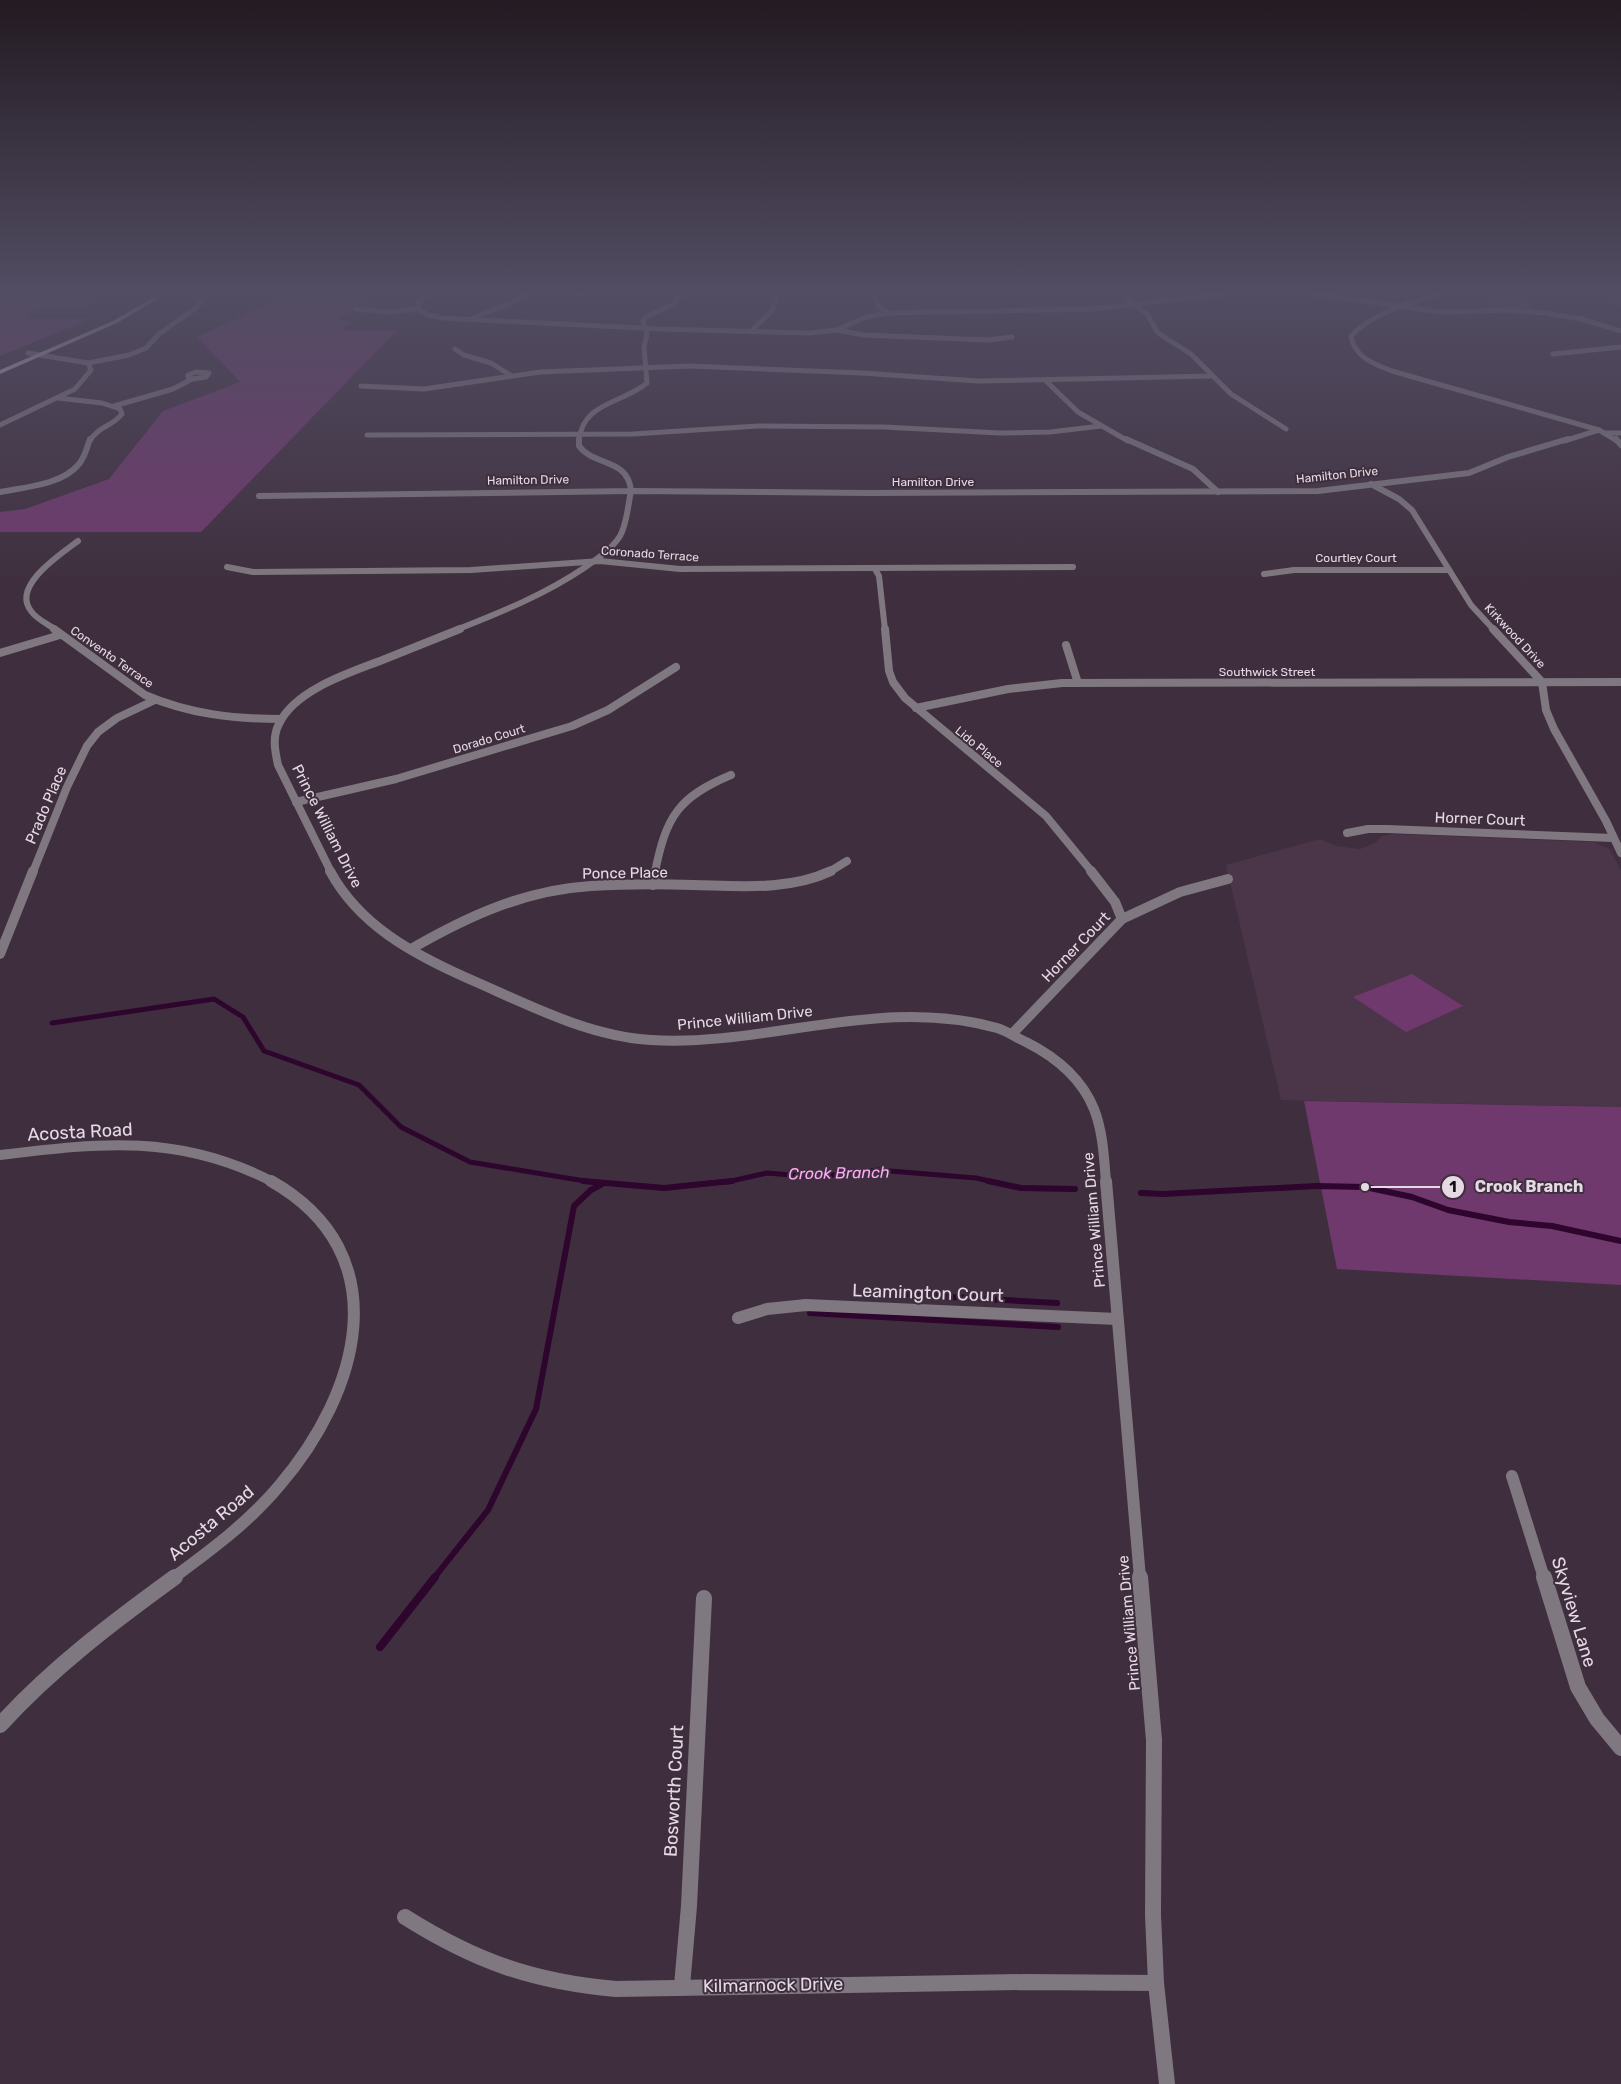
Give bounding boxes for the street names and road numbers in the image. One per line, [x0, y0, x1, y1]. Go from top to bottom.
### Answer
street label: Hamilton Drive [1295, 464, 1379, 486]
street label: Hamilton Drive [487, 472, 570, 488]
street label: Hamilton Drive [892, 475, 974, 489]
street label: Coronado Terrace [600, 544, 700, 564]
street label: Courtley Court [1315, 551, 1397, 565]
street label: Kirkwood Drive [1482, 601, 1549, 671]
street label: Convento Terrace [68, 623, 156, 691]
street label: Southwick Street [1219, 665, 1315, 679]
street label: Dorado Court [451, 721, 527, 757]
street label: Lido Place [952, 724, 1006, 771]
street label: Prince William Drive [288, 761, 366, 891]
street label: Prado Place [22, 763, 70, 847]
street label: Horner Court [1434, 808, 1526, 830]
street label: Ponce Place [582, 863, 668, 883]
street label: Horner Court [1038, 908, 1114, 986]
street label: Prince William Drive [676, 1002, 814, 1034]
street label: Acosta Road [27, 1118, 133, 1146]
street label: Prince William Drive [1079, 1151, 1109, 1289]
street label: Leamington Court [852, 1279, 1004, 1307]
street label: Acosta Road [164, 1481, 258, 1565]
street label: Prince William Drive [1114, 1554, 1144, 1692]
street label: Skyview Lane [1547, 1554, 1601, 1670]
street label: Bosworth Court [660, 1724, 688, 1858]
street label: Kilmarnock Drive [703, 1973, 843, 1997]

